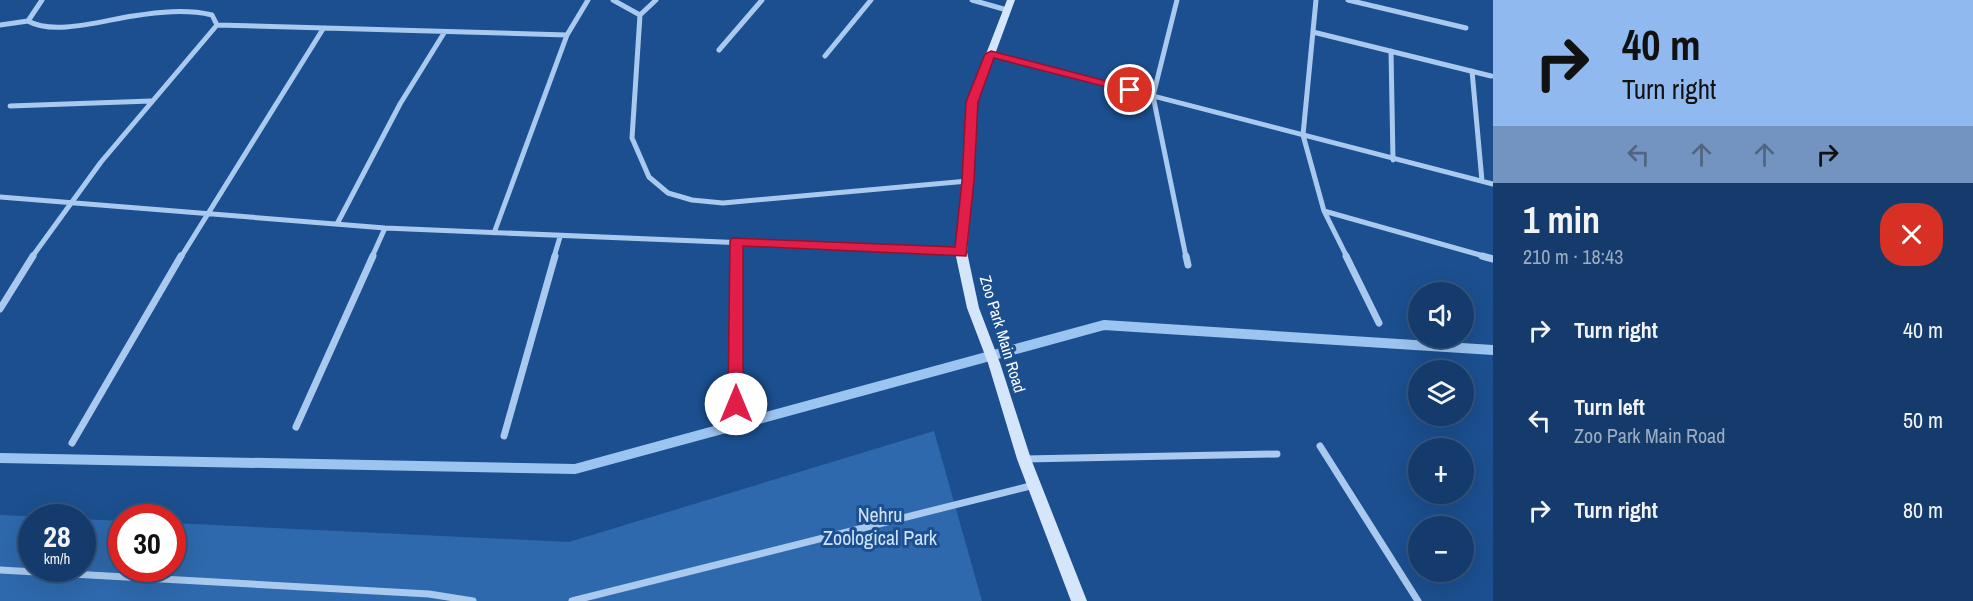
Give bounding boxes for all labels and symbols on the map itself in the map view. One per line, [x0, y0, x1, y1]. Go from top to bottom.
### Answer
pin [1104, 64, 1155, 115]
street label: Zoo Park Main Road [975, 273, 1031, 395]
position arrow [704, 372, 768, 436]
park label: Nehru Zoological Park [823, 501, 938, 551]
speed limit sign: 30 [108, 504, 186, 582]

